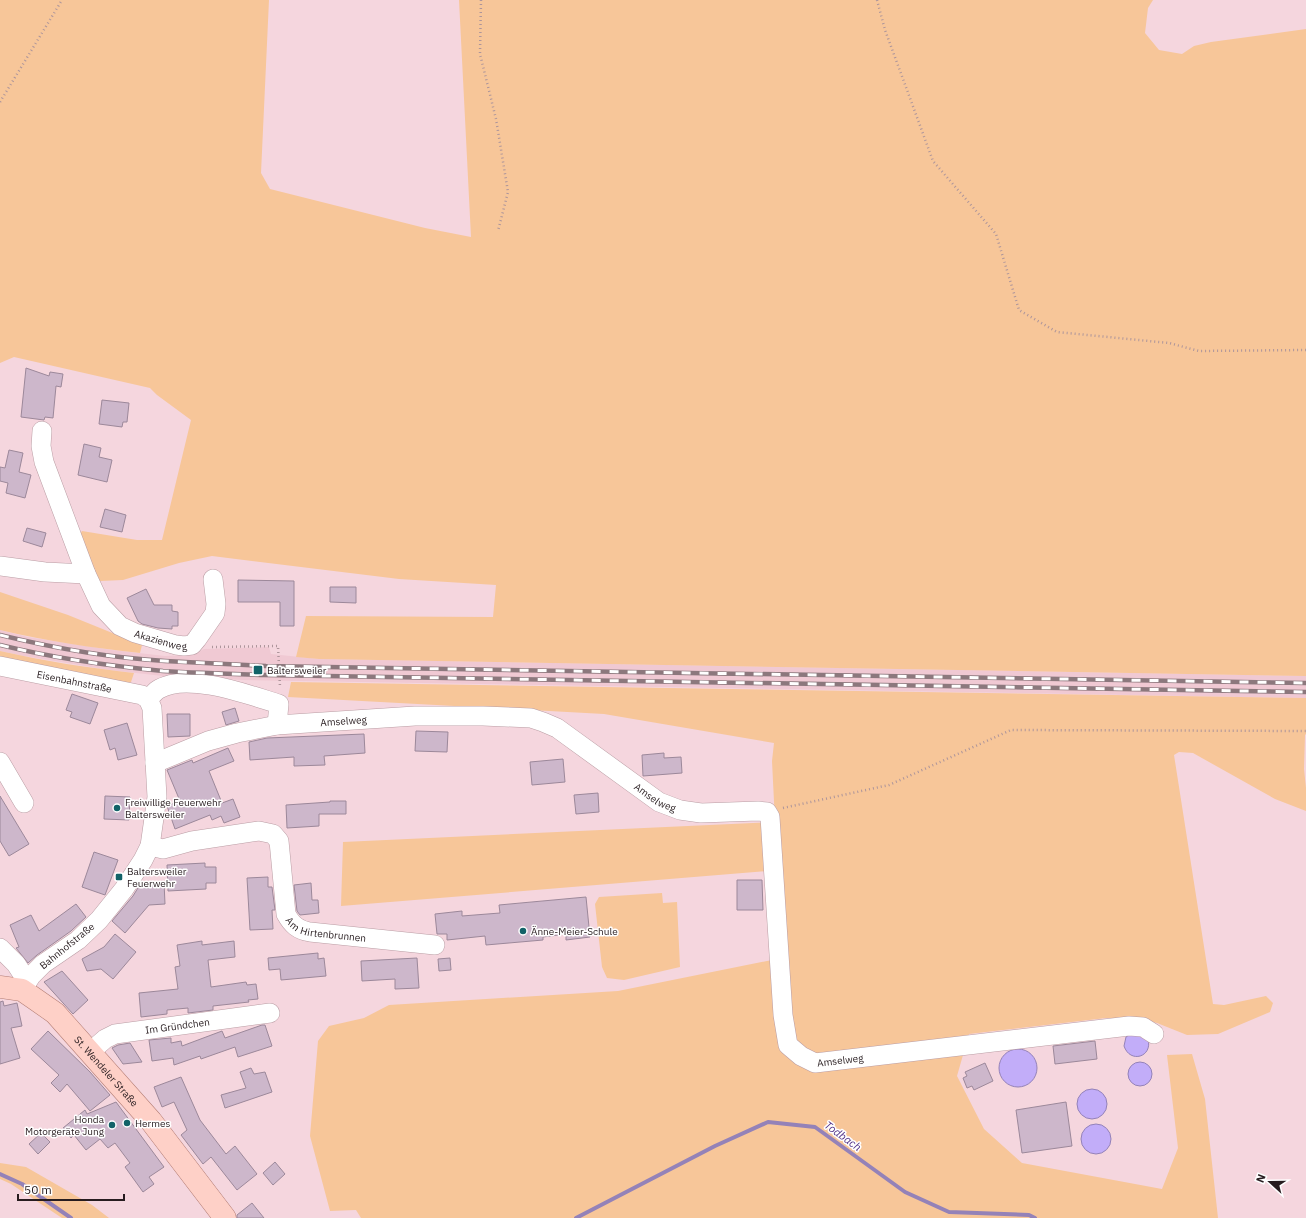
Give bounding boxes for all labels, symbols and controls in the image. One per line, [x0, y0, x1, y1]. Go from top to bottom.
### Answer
street label: Akazienweg [133, 627, 188, 653]
marker: Baltersweiler [252, 664, 264, 676]
place label: Baltersweiler [267, 664, 327, 677]
street label: Eisenbahnstraße [36, 667, 114, 695]
street label: Amselweg [320, 713, 368, 729]
street label: Amselweg [632, 780, 679, 815]
place label: Freiwillige Feuerwehr Baltersweiler [125, 796, 222, 821]
marker: Freiwillige Feuerwehr Baltersweiler [112, 803, 122, 813]
place label: Baltersweiler Feuerwehr [127, 865, 187, 890]
marker: Baltersweiler Feuerwehr [114, 872, 124, 882]
street label: Am Hirtenbrunnen [283, 914, 367, 944]
street label: Bahnhofstraße [37, 920, 97, 972]
place label: Änne-Meier-Schule [531, 925, 618, 938]
marker: Änne-Meier-Schule [518, 926, 528, 936]
street label: Im Gründchen [144, 1015, 210, 1036]
street label: St. Wendeler Straße [72, 1033, 142, 1109]
street label: Amselweg [816, 1051, 865, 1069]
place label: Honda Motorgeräte Jung [25, 1113, 105, 1138]
place label: Hermes [135, 1117, 170, 1130]
marker: Hermes [122, 1118, 132, 1128]
water label: Todbach [822, 1118, 864, 1154]
marker: Honda Motorgeräte Jung [107, 1120, 117, 1130]
north arrow [1250, 1162, 1290, 1202]
text: N [1253, 1172, 1269, 1185]
scale bar [18, 1176, 124, 1202]
text: 50 m [24, 1182, 52, 1197]

